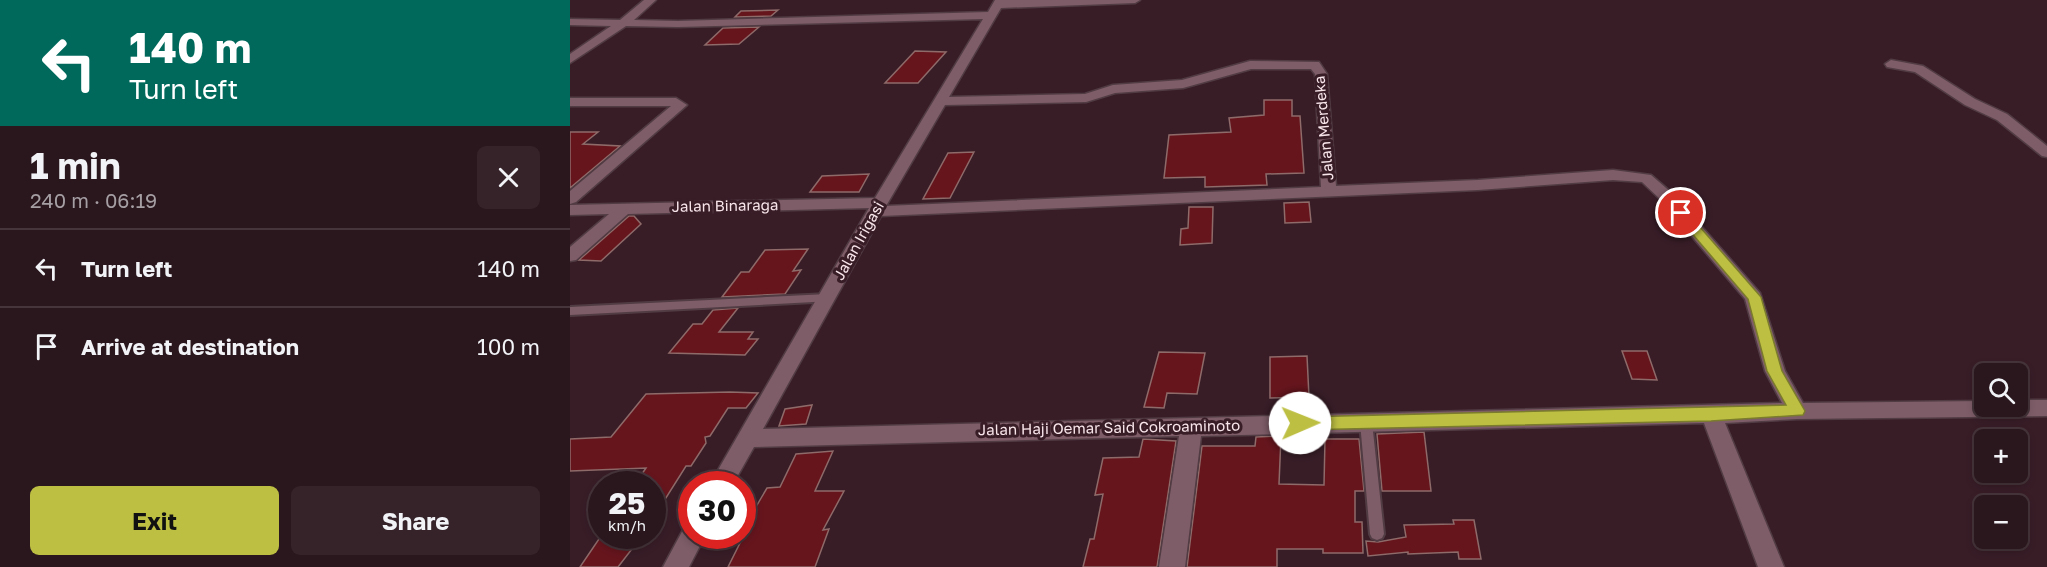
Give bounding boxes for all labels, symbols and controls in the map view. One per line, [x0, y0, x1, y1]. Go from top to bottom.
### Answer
text: 140 m [129, 22, 251, 72]
icon: left [30, 24, 108, 102]
text: Turn left [129, 73, 238, 105]
street label: Jalan Merdeka [1309, 75, 1337, 181]
text: 1 min [30, 144, 121, 187]
button: close [477, 146, 540, 209]
pin [1655, 187, 1706, 238]
text: 240 m · 06:19 [30, 188, 157, 212]
street label: Jalan Binaraga [671, 195, 778, 215]
icon: arrive [1664, 196, 1697, 229]
street label: Jalan Irigasi [829, 198, 887, 283]
icon: left [30, 252, 63, 285]
text: Turn left [81, 255, 172, 282]
text: 140 m [477, 255, 540, 282]
icon: arrive [30, 330, 63, 363]
text: Arrive at destination [81, 333, 299, 360]
text: 100 m [477, 333, 540, 360]
map controls [1974, 363, 2028, 549]
button: search [1974, 363, 2028, 417]
position arrow [1268, 391, 1332, 455]
street label: Jalan Haji Oemar Said Cokroaminoto [978, 416, 1240, 438]
button: + [1974, 429, 2028, 483]
speed limit sign: 30 [678, 471, 756, 549]
text: 25 [609, 485, 645, 521]
button: Exit [30, 486, 279, 555]
button: Share [291, 486, 540, 555]
button: − [1974, 495, 2028, 549]
text: km/h [608, 516, 646, 534]

